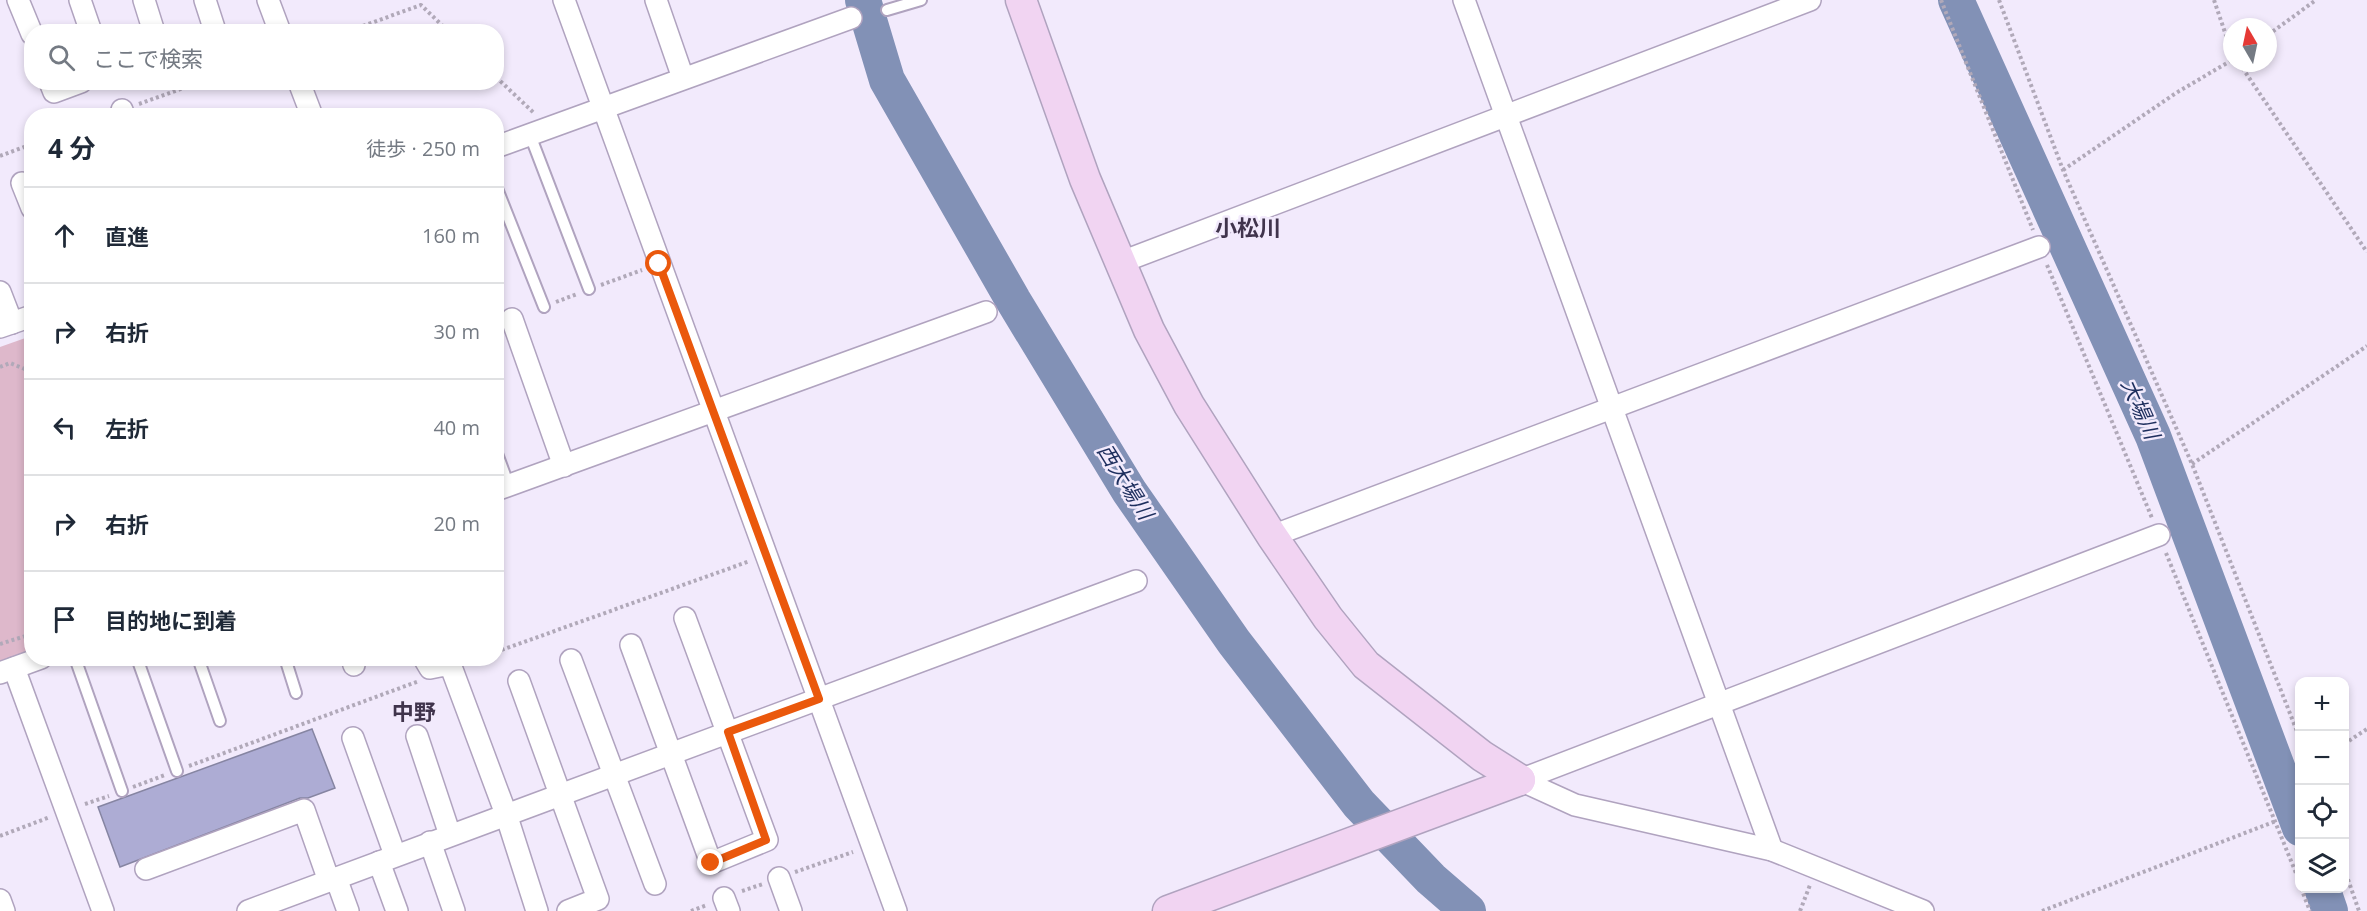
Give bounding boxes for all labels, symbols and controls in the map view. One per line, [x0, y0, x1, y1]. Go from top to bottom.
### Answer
north arrow [2223, 18, 2277, 72]
search box [24, 24, 504, 90]
icon: search [45, 41, 78, 74]
text: ここで検索 [93, 43, 203, 73]
text: 4 分 [48, 130, 96, 166]
text: 徒歩 · 250 m [366, 135, 480, 162]
district label: 小松川 [1215, 212, 1281, 242]
icon: ahead [48, 219, 81, 252]
text: 直進 [105, 221, 149, 251]
text: 160 m [422, 222, 480, 249]
route start [645, 250, 671, 276]
icon: right [48, 315, 81, 348]
text: 右折 [105, 317, 149, 347]
text: 30 m [433, 318, 480, 345]
water label: 大場川 [2115, 374, 2167, 445]
icon: left [48, 411, 81, 444]
text: 左折 [105, 413, 149, 443]
text: 40 m [433, 414, 480, 441]
water label: 西大場川 [1092, 438, 1161, 526]
icon: right [48, 507, 81, 540]
text: 右折 [105, 509, 149, 539]
text: 20 m [433, 510, 480, 537]
icon: arrive [48, 603, 81, 636]
text: 目的地に到着 [105, 605, 237, 635]
map controls [2295, 677, 2349, 893]
button: + [2295, 677, 2349, 731]
district label: 中野 [392, 696, 436, 726]
button: − [2295, 731, 2349, 785]
button: locate [2295, 785, 2349, 839]
button: layers [2295, 839, 2349, 893]
route end [697, 849, 723, 875]

